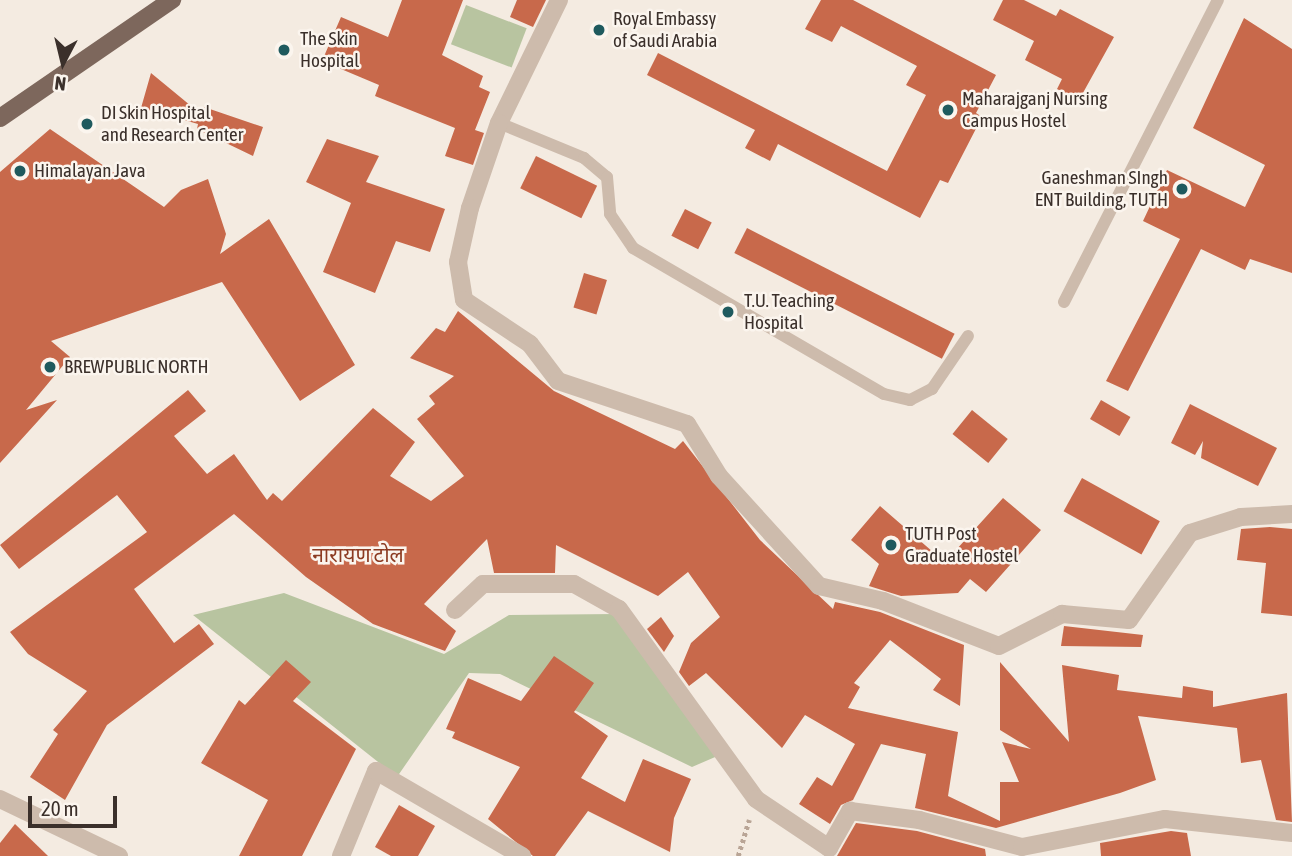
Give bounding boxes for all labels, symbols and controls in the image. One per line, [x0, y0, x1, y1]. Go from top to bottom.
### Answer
place label: Royal Embassy of Saudi Arabia [613, 8, 717, 52]
marker: Royal Embassy of Saudi Arabia [591, 22, 607, 38]
north arrow [28, 28, 98, 98]
place label: The Skin Hospital [300, 28, 359, 72]
marker: The Skin Hospital [274, 40, 294, 60]
text: N [54, 72, 67, 95]
place label: Maharajganj Nursing Campus Hostel [962, 88, 1107, 132]
place label: DI Skin Hospital and Research Center [101, 102, 243, 146]
marker: Maharajganj Nursing Campus Hostel [940, 102, 956, 118]
marker: DI Skin Hospital and Research Center [79, 116, 95, 132]
place label: Himalayan Java [34, 160, 145, 182]
marker: Himalayan Java [12, 163, 28, 179]
place label: Ganeshman SIngh ENT Building, TUTH [1035, 167, 1168, 211]
marker: Ganeshman SIngh ENT Building, TUTH [1174, 181, 1190, 197]
place label: T.U. Teaching Hospital [744, 290, 834, 334]
marker: T.U. Teaching Hospital [718, 302, 738, 322]
place label: BREWPUBLIC NORTH [64, 356, 208, 378]
marker: BREWPUBLIC NORTH [42, 359, 58, 375]
place label: TUTH Post Graduate Hostel [905, 523, 1018, 567]
marker: TUTH Post Graduate Hostel [883, 537, 899, 553]
district label: नारायण टोल [312, 541, 404, 567]
scale bar [32, 782, 121, 826]
text: 20 m [41, 796, 79, 820]

